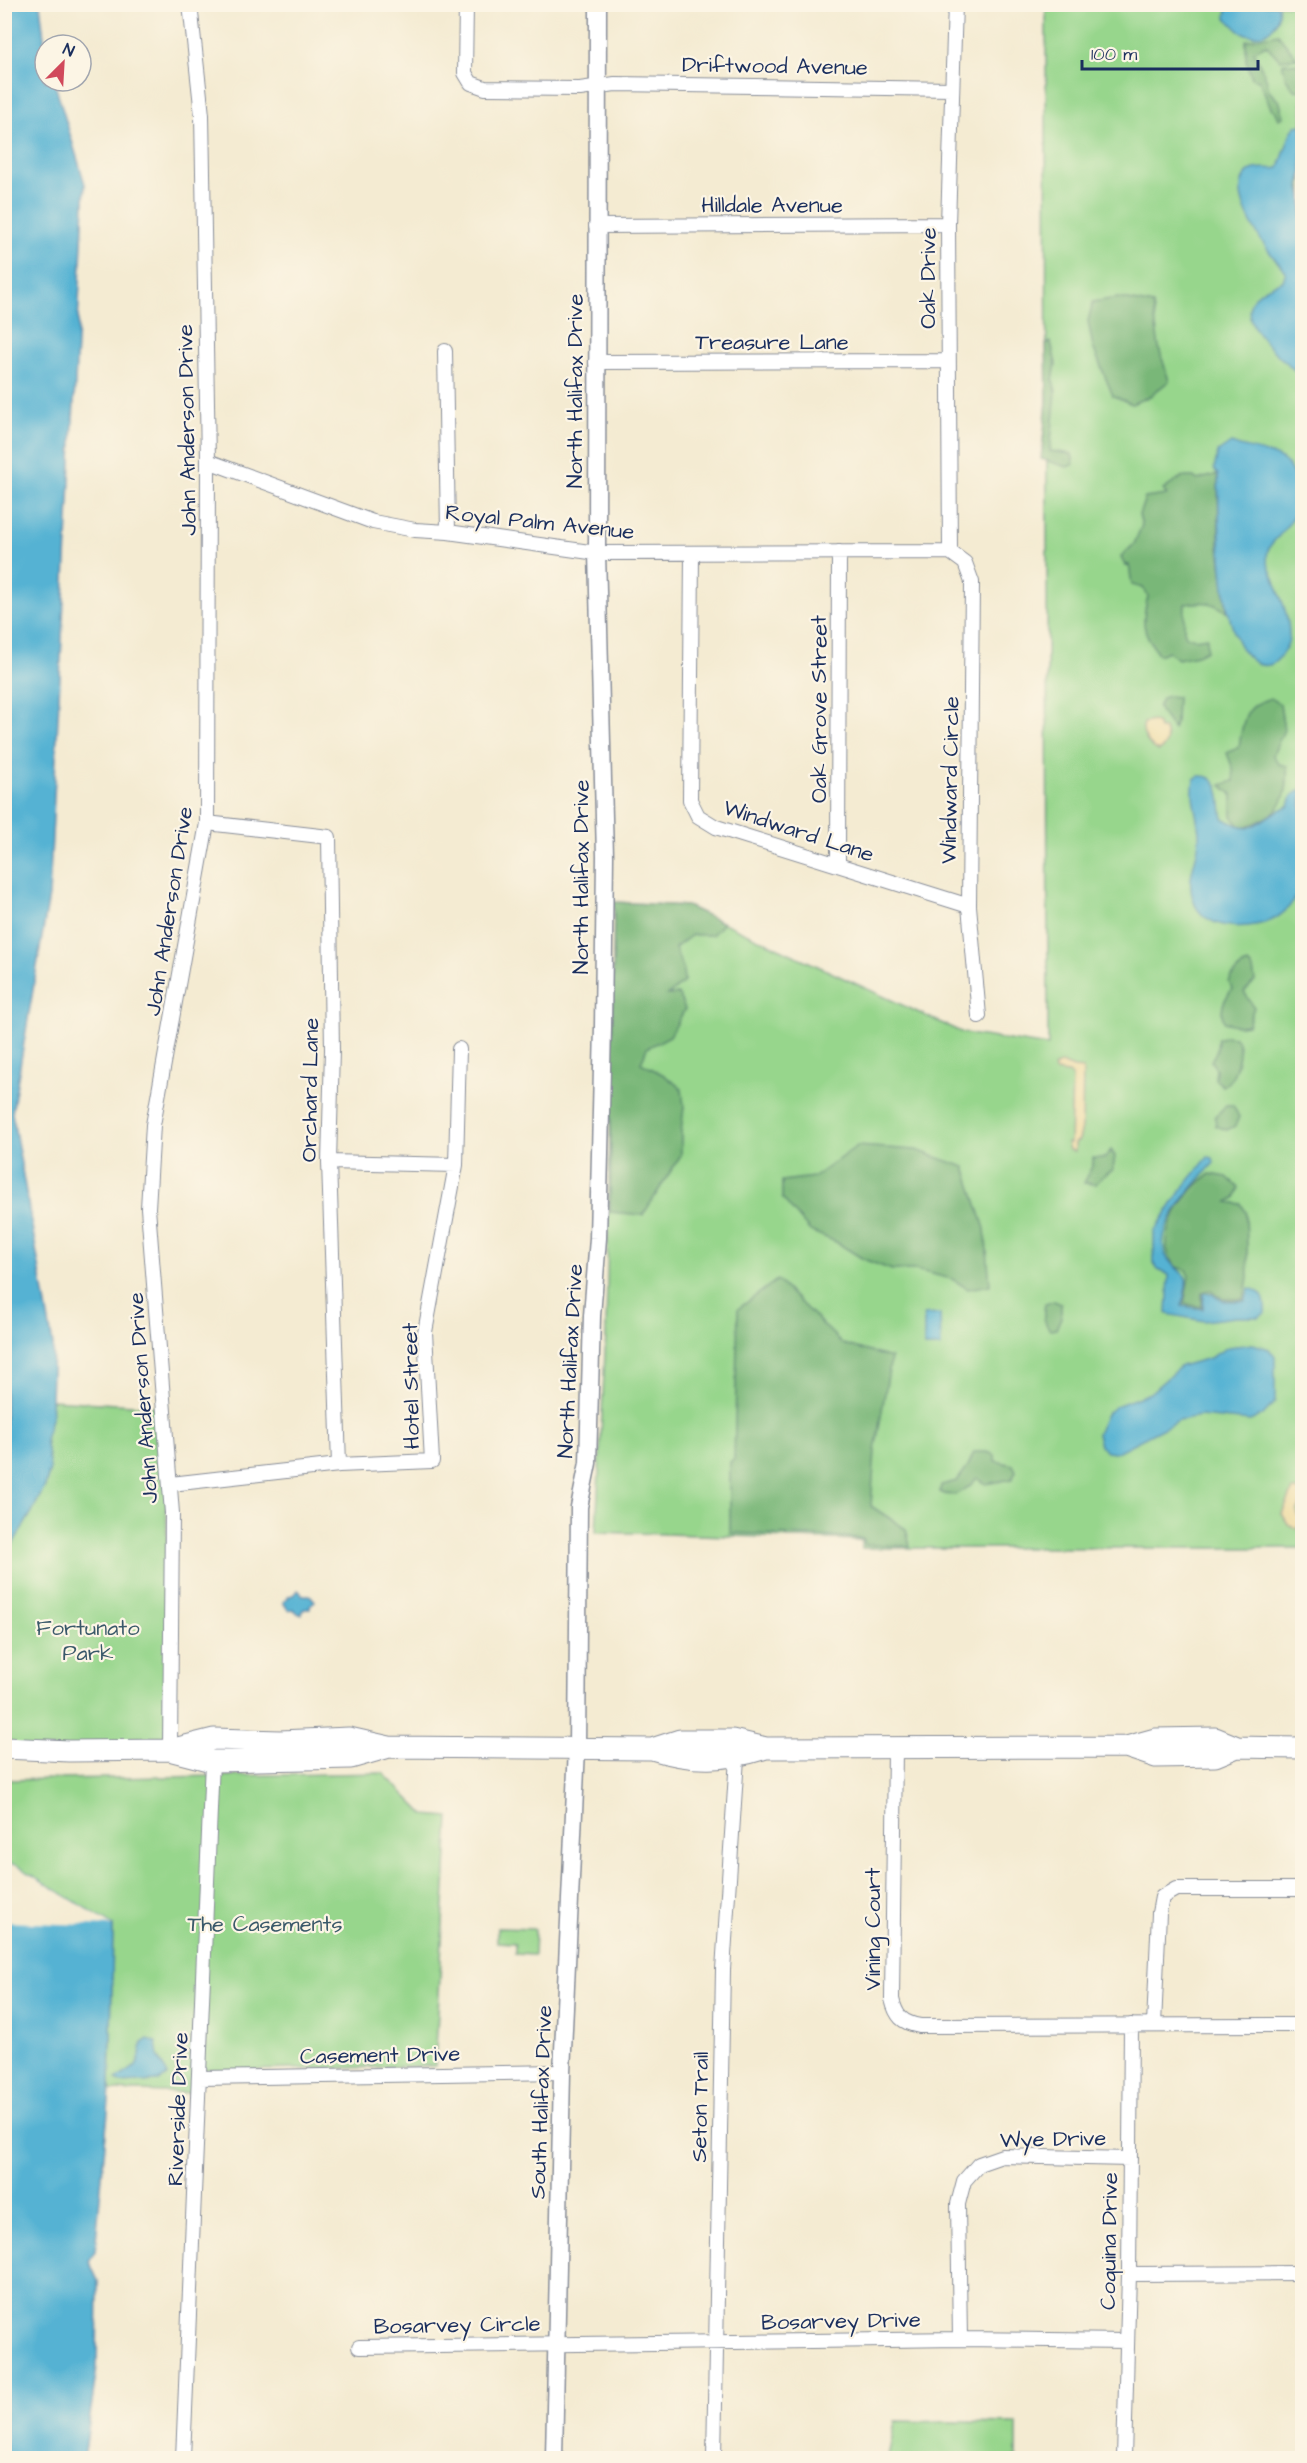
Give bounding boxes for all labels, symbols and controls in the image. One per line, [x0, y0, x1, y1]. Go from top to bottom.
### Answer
north arrow [33, 33, 93, 93]
scale bar [1082, 33, 1258, 71]
text: N [60, 38, 78, 62]
text: 100 m [1091, 42, 1137, 67]
street label: Driftwood Avenue [682, 49, 868, 84]
street label: Hilldale Avenue [701, 190, 843, 221]
street label: Oak Drive [913, 227, 944, 329]
street label: North Halifax Drive [560, 294, 591, 488]
street label: John Anderson Drive [170, 324, 205, 536]
street label: Treasure Lane [695, 327, 849, 358]
street label: Royal Palm Avenue [444, 497, 636, 549]
street label: Oak Grove Street [804, 615, 835, 803]
street label: Windward Circle [934, 696, 967, 864]
street label: North Halifax Drive [566, 780, 597, 974]
street label: Windward Lane [719, 792, 878, 870]
street label: John Anderson Drive [138, 804, 201, 1018]
street label: Orchard Lane [294, 1017, 327, 1163]
street label: North Halifax Drive [550, 1263, 591, 1459]
street label: John Anderson Drive [121, 1291, 166, 1504]
street label: Hotel Street [395, 1322, 428, 1450]
park label: Fortunato Park [36, 1613, 140, 1669]
street label: Vining Court [858, 1868, 890, 1990]
park label: The Casements [188, 1909, 343, 1940]
street label: South Halifax Drive [523, 2004, 560, 2200]
street label: Riverside Drive [160, 2032, 197, 2186]
street label: Casement Drive [300, 2039, 461, 2072]
street label: Seton Trail [684, 2051, 717, 2163]
street label: Wye Drive [999, 2123, 1107, 2157]
street label: Coquina Drive [1093, 2172, 1126, 2310]
street label: Bosarvey Drive [761, 2305, 921, 2339]
street label: Bosarvey Circle [373, 2309, 541, 2343]

